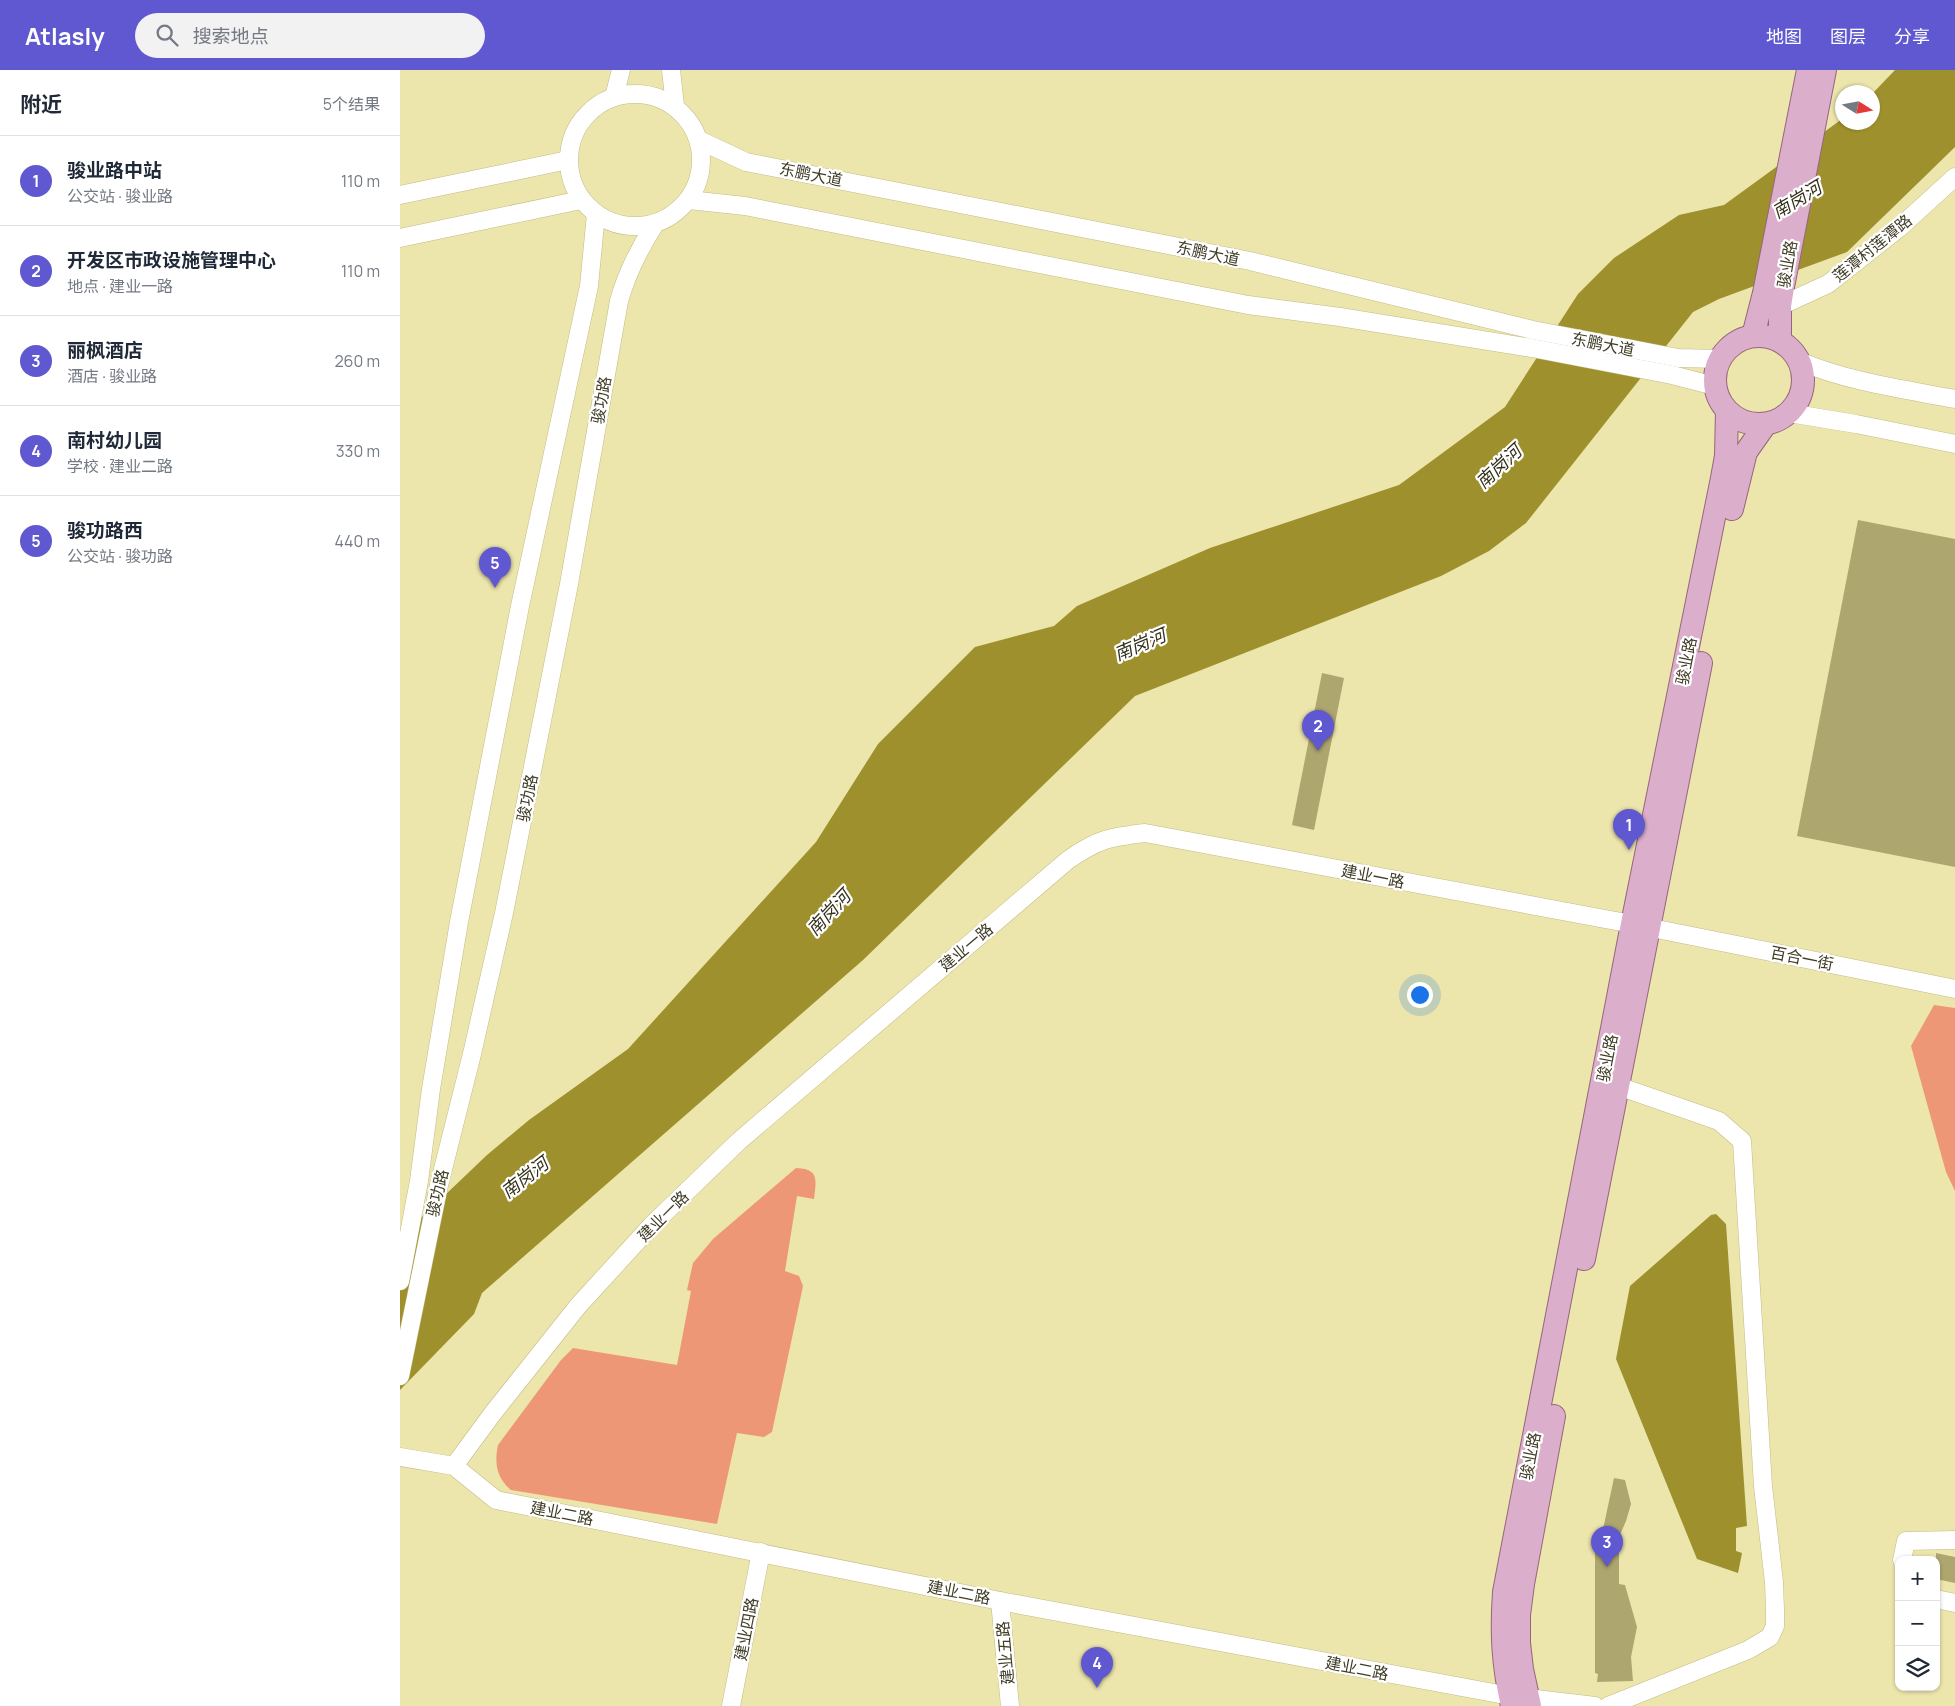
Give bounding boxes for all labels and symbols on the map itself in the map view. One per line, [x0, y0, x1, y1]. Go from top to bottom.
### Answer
north arrow [1835, 85, 1880, 130]
street label: 东鹏大道 [777, 157, 845, 191]
water label: 南岗河 [1767, 173, 1828, 223]
street label: 莲潭村莲潭路 [1828, 209, 1916, 287]
street label: 东鹏大道 [1174, 236, 1242, 270]
street label: 骏业路 [1772, 238, 1802, 290]
street label: 东鹏大道 [1569, 327, 1637, 361]
street label: 骏功路 [586, 374, 616, 426]
water label: 南岗河 [1470, 437, 1528, 493]
pin: 5 [479, 547, 511, 588]
water label: 南岗河 [1110, 621, 1172, 666]
street label: 骏业路 [1671, 635, 1701, 687]
pin: 2 [1302, 710, 1334, 751]
street label: 骏功路 [512, 772, 542, 824]
pin: 1 [1613, 809, 1645, 850]
street label: 建业一路 [1339, 859, 1407, 893]
water label: 南岗河 [801, 882, 858, 940]
street label: 建业一路 [934, 918, 998, 976]
street label: 百合一街 [1768, 941, 1836, 975]
your location [1407, 982, 1433, 1008]
street label: 骏业路 [1592, 1032, 1622, 1084]
water label: 南岗河 [496, 1149, 555, 1203]
street label: 骏功路 [421, 1167, 453, 1219]
street label: 建业一路 [633, 1186, 693, 1246]
street label: 骏业路 [1515, 1430, 1545, 1482]
street label: 建业二路 [528, 1496, 596, 1530]
pin: 3 [1591, 1526, 1623, 1567]
street label: 建业二路 [925, 1575, 993, 1609]
street label: 建业四路 [729, 1595, 763, 1663]
street label: 建业五路 [991, 1620, 1019, 1686]
pin: 4 [1081, 1647, 1113, 1688]
street label: 建业二路 [1323, 1651, 1391, 1685]

